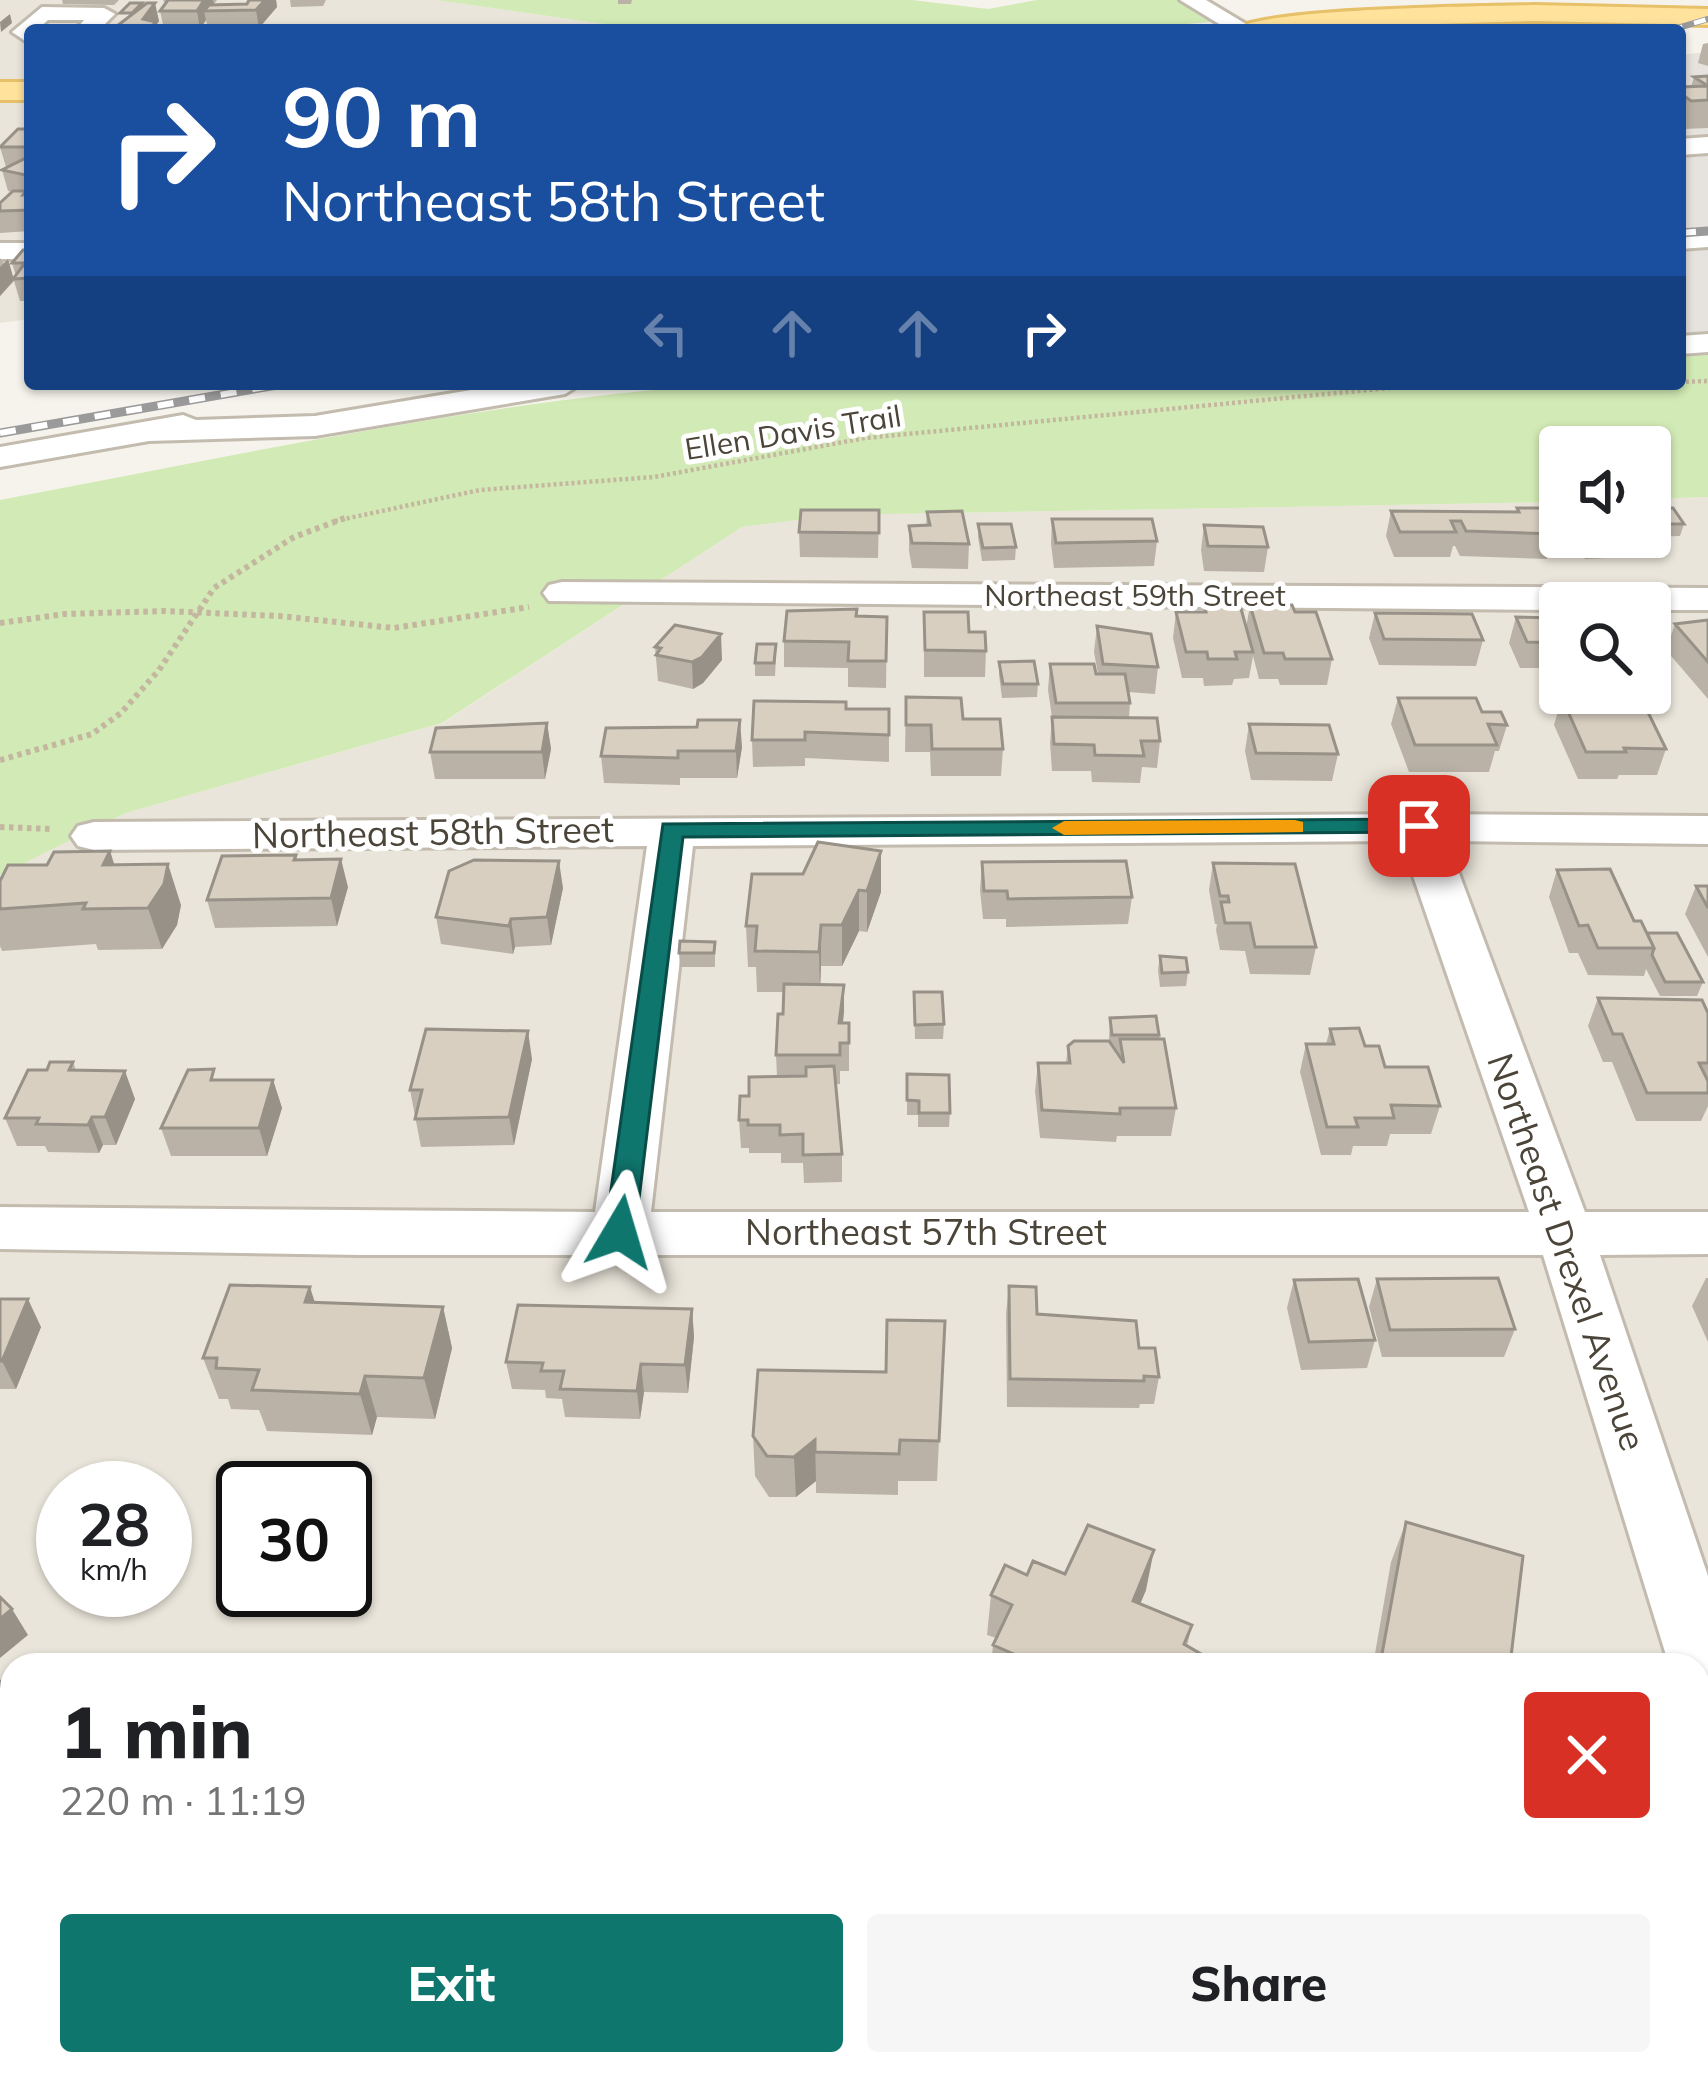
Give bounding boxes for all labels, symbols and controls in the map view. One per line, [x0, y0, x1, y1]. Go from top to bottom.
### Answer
text: 90 m [282, 63, 481, 168]
icon: right [84, 72, 240, 228]
text: Northeast 58th Street [282, 167, 825, 235]
icon: left [633, 300, 699, 366]
icon: ahead [759, 300, 825, 366]
icon: ahead [885, 300, 951, 366]
icon: right [1011, 300, 1077, 366]
street label: Ellen Davis Trail [682, 396, 904, 468]
map controls [1539, 426, 1671, 714]
button: sound [1539, 426, 1671, 558]
street label: Northeast 59th Street [984, 576, 1286, 614]
button: search [1539, 582, 1671, 714]
pin [1368, 775, 1470, 877]
icon: arrive [1386, 793, 1452, 859]
street label: Northeast 58th Street [252, 806, 614, 857]
street label: Northeast Drexel Avenue [1478, 1047, 1657, 1456]
position arrow [557, 1169, 683, 1295]
street label: Northeast 57th Street [745, 1209, 1107, 1254]
speed limit sign: 30 [216, 1461, 372, 1617]
text: 28 [78, 1486, 150, 1561]
text: km/h [80, 1550, 148, 1588]
text: 1 min [60, 1686, 253, 1776]
button: close [1524, 1692, 1650, 1818]
text: 220 m · 11:19 [60, 1776, 306, 1825]
button: Exit [60, 1914, 843, 2052]
button: Share [867, 1914, 1650, 2052]

